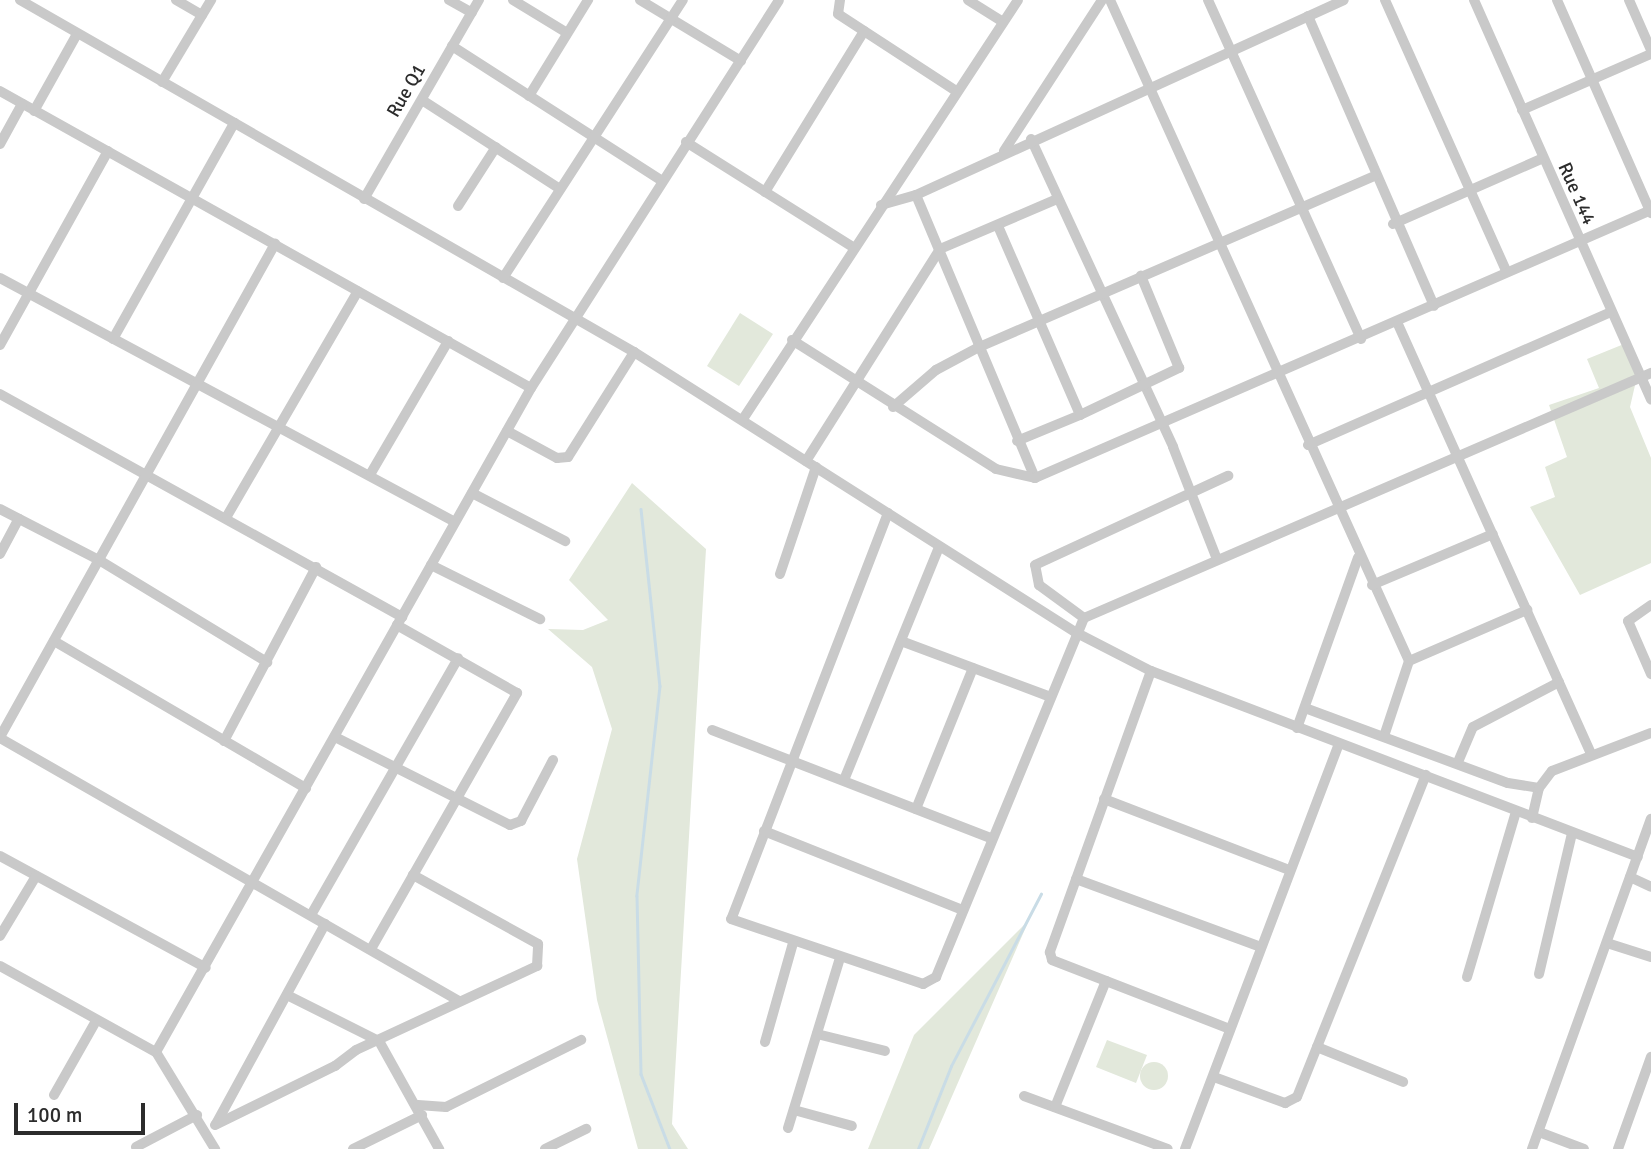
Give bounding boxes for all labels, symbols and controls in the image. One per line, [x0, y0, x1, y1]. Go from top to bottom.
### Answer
street label: Rue Q1 [383, 60, 431, 122]
street label: Rue 144 [1552, 159, 1600, 229]
scale bar [18, 1090, 149, 1134]
text: 100 m [27, 1102, 82, 1128]

